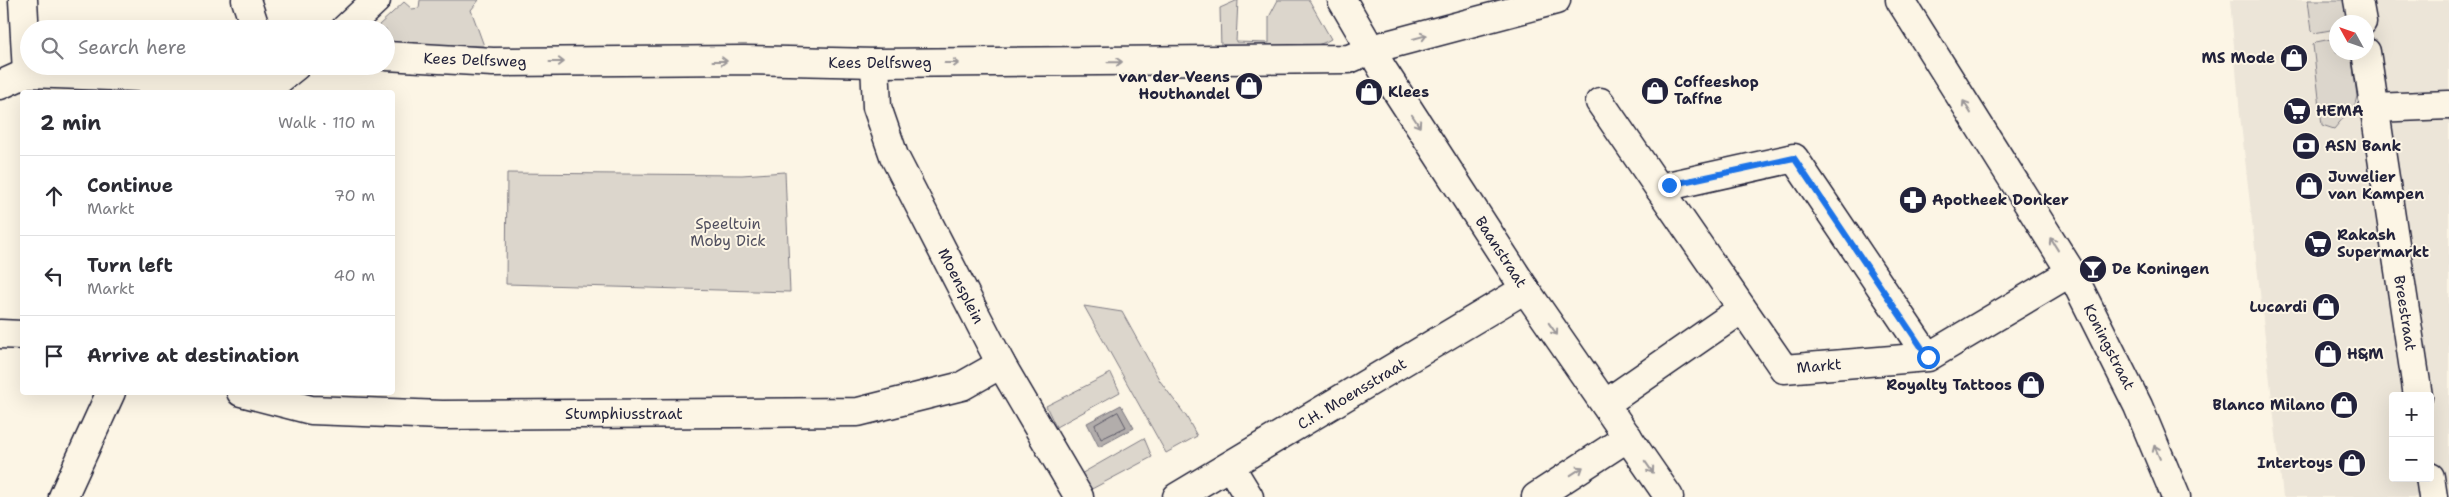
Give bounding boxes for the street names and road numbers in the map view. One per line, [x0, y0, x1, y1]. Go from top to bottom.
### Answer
street label: Kees Delfsweg [423, 48, 527, 72]
street label: Kees Delfsweg [828, 53, 932, 73]
street label: Baanstraat [1471, 213, 1531, 291]
street label: Moensplein [933, 245, 989, 327]
street label: Breestraat [2389, 274, 2421, 352]
street label: Koningstraat [2079, 301, 2139, 393]
street label: C.H. Moensstraat [1294, 354, 1410, 434]
street label: Markt [1796, 354, 1842, 378]
street label: Stumphiusstraat [565, 404, 683, 424]

